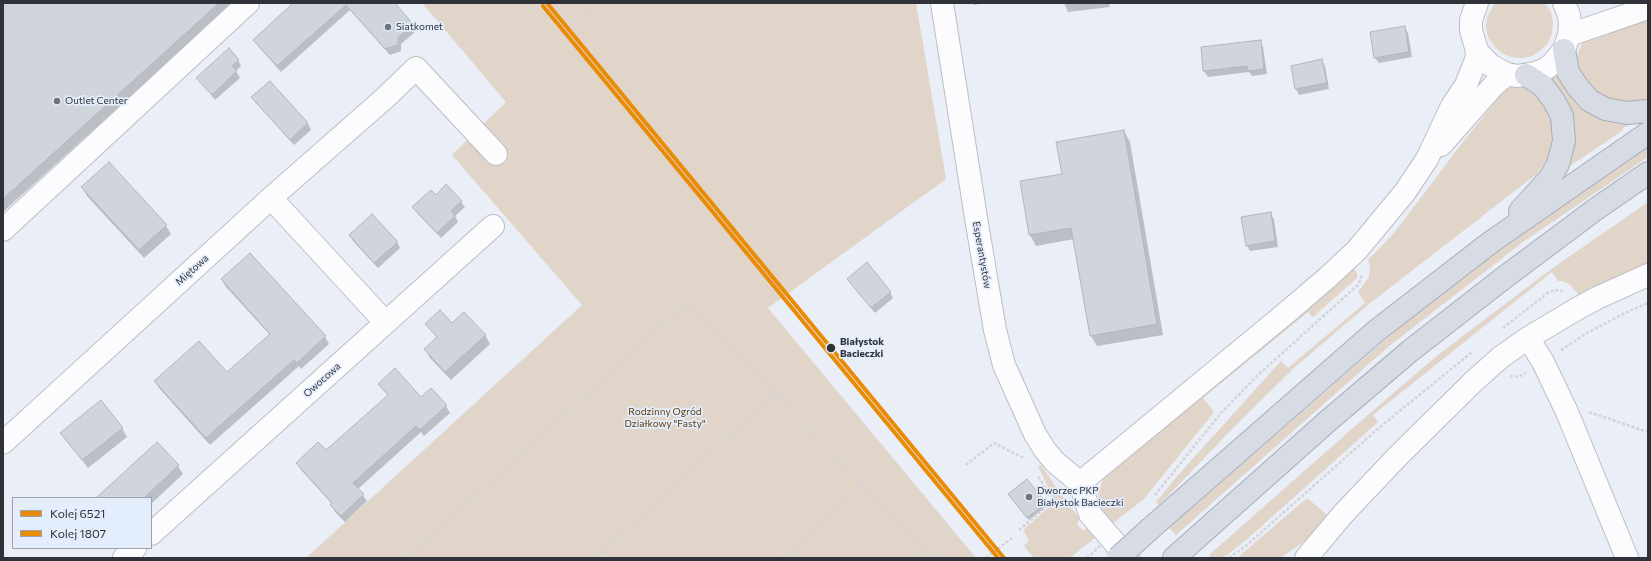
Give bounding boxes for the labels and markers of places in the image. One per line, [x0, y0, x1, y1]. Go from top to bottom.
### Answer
place label: Siatkomet [396, 21, 443, 33]
marker: Siatkomet [383, 22, 393, 32]
place label: Outlet Center [65, 95, 128, 107]
marker: Outlet Center [52, 96, 62, 106]
place label: Białystok Bacieczki [840, 336, 884, 360]
marker: Białystok Bacieczki [825, 342, 837, 354]
place label: Dworzec PKP Białystok Bacieczki [1037, 485, 1124, 508]
marker: Dworzec PKP Białystok Bacieczki [1024, 492, 1034, 502]

